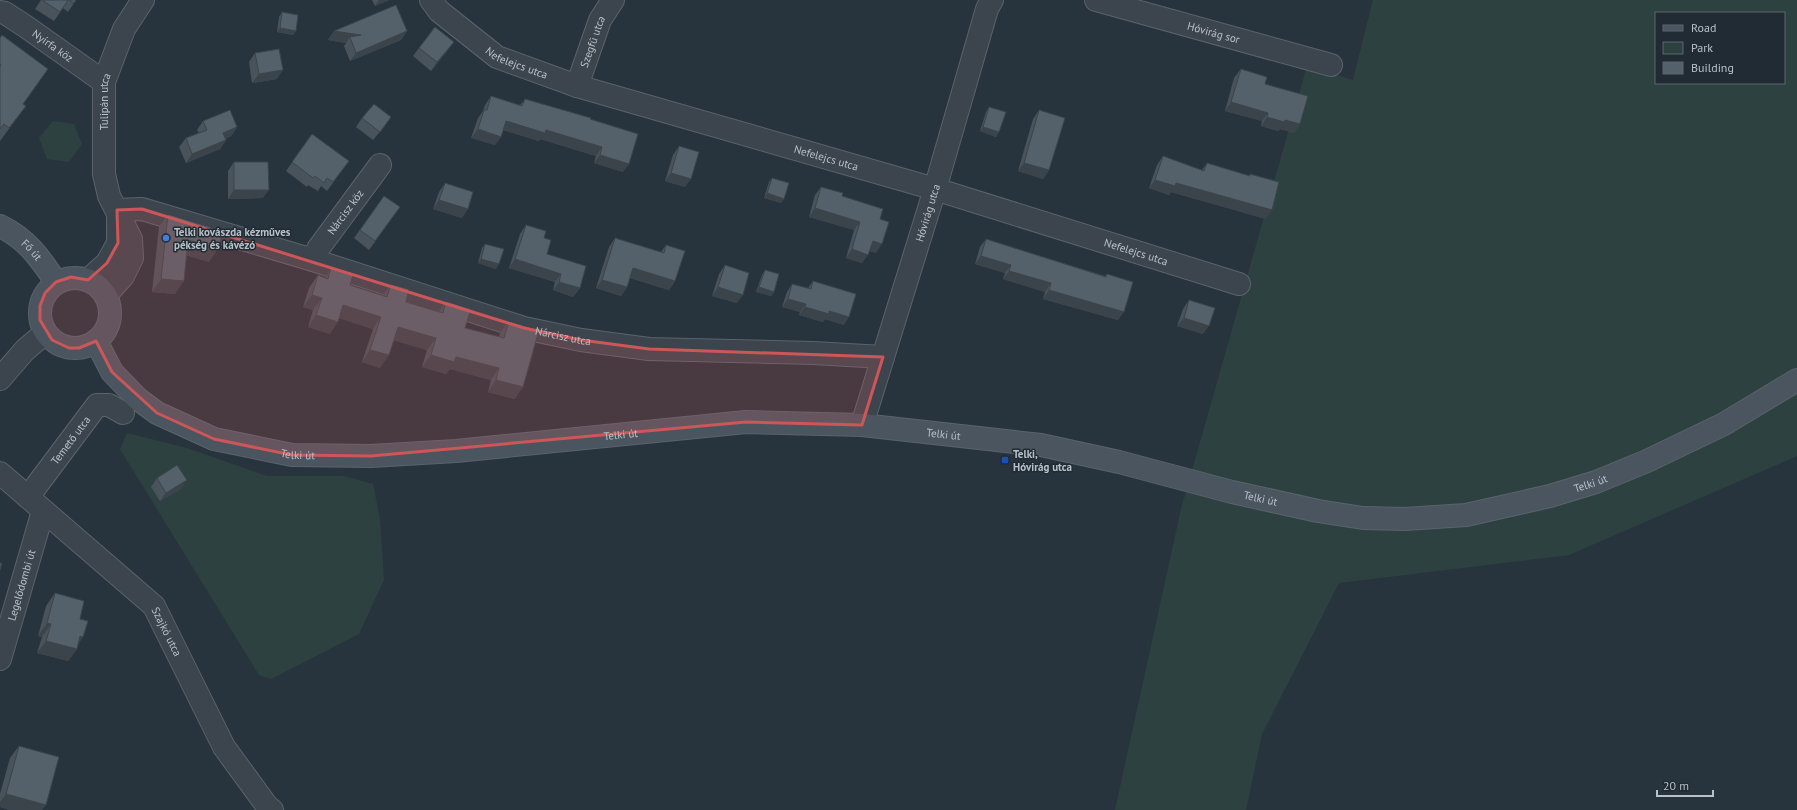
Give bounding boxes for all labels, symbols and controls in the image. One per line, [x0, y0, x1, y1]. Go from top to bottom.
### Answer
legend [1655, 12, 1785, 84]
street label: Szegfű utca [577, 13, 608, 70]
street label: Hóvirág sor [1186, 19, 1242, 47]
text: Road [1691, 20, 1716, 35]
street label: Nyírfa köz [30, 26, 76, 65]
text: Park [1691, 40, 1713, 55]
street label: Nefelejcs utca [483, 44, 550, 82]
text: Building [1691, 60, 1734, 75]
street label: Tulipán utca [97, 71, 114, 130]
street label: Nefelejcs utca [792, 142, 860, 174]
street label: Hóvirág utca [912, 183, 943, 243]
street label: Nárcisz köz [324, 187, 367, 237]
place label: Telki kovászda kézműves pékség és kávézó [174, 225, 291, 252]
marker: Telki kovászda kézműves pékség és kávézó [161, 233, 171, 243]
street label: Nefelejcs utca [1102, 235, 1170, 268]
street label: Fő út [19, 236, 45, 263]
street label: Nárcisz utca [534, 324, 592, 348]
street label: Temető utca [48, 413, 93, 467]
street label: Telki út [926, 425, 962, 443]
street label: Telki út [603, 426, 639, 443]
street label: Telki út [279, 446, 315, 462]
place label: Telki, Hóvirág utca [1013, 447, 1072, 474]
marker: Telki, Hóvirág utca [1000, 455, 1010, 465]
street label: Telki út [1572, 471, 1610, 495]
street label: Telki út [1242, 488, 1279, 509]
street label: Legelődombi út [5, 548, 39, 622]
street label: Szajkó utca [149, 605, 185, 658]
scale bar [1657, 772, 1713, 798]
text: 20 m [1663, 778, 1689, 793]

